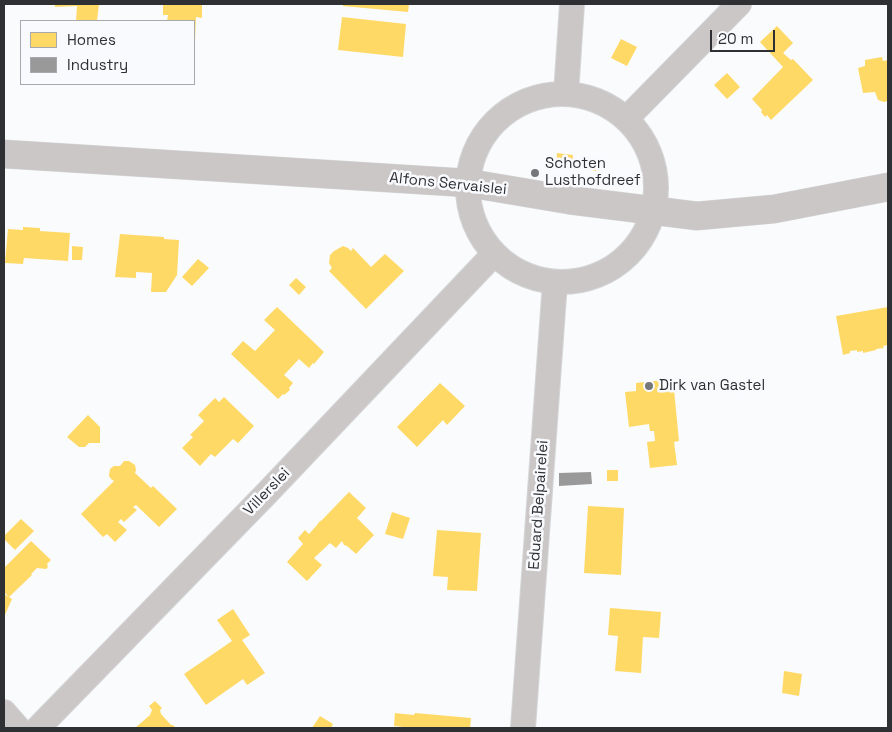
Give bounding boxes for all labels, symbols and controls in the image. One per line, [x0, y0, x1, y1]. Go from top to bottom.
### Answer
legend [20, 20, 195, 85]
scale bar [712, 20, 777, 52]
text: 20 m [718, 29, 753, 48]
text: Homes [67, 30, 116, 49]
text: Industry [67, 55, 128, 74]
place label: Schoten Lusthofdreef [545, 155, 641, 190]
marker: Schoten Lusthofdreef [529, 167, 541, 179]
street label: Alfons Servaislei [389, 169, 507, 199]
place label: Dirk van Gastel [659, 377, 765, 395]
marker: Dirk van Gastel [643, 380, 655, 392]
street label: Eduard Belpairelei [525, 440, 553, 570]
street label: Villerslei [240, 465, 294, 519]

